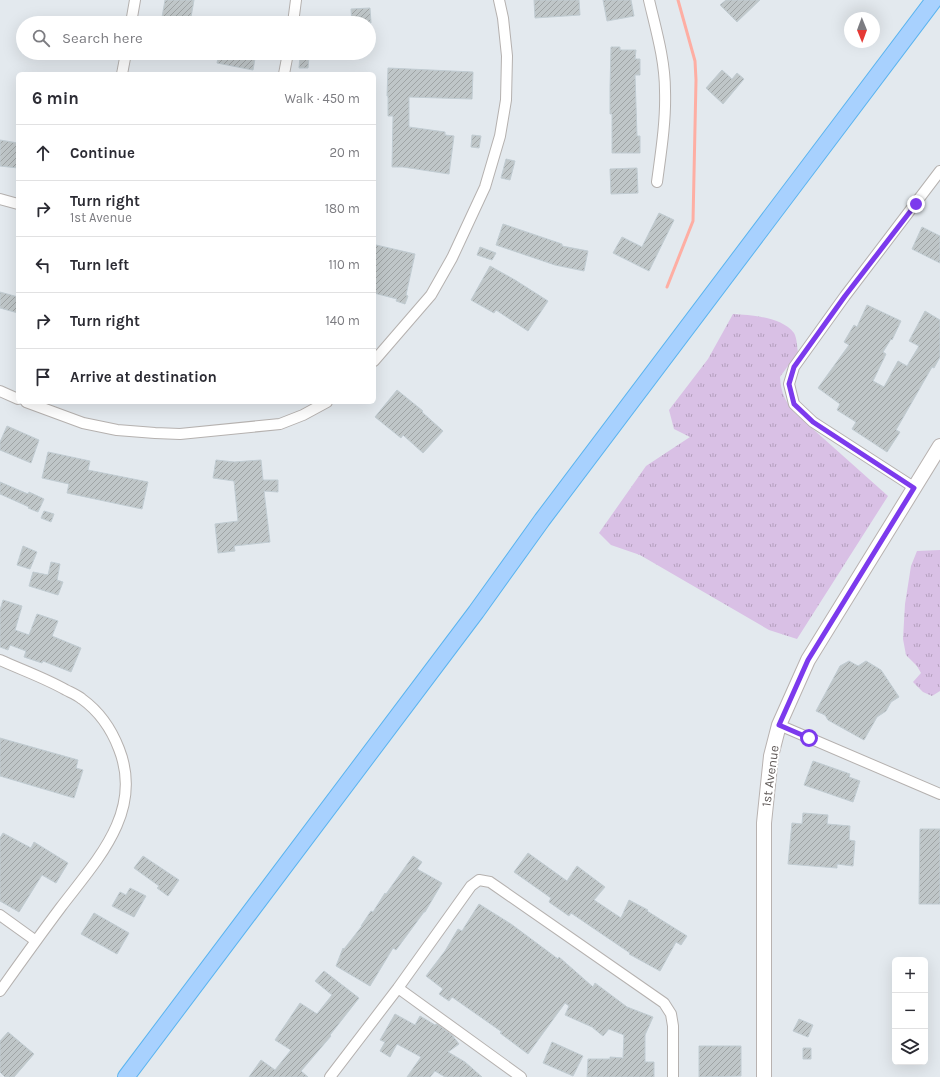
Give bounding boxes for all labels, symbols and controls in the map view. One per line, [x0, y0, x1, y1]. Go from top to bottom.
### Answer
north arrow [844, 12, 880, 48]
search box [16, 16, 376, 60]
icon: search [30, 27, 52, 49]
text: Search here [62, 29, 143, 47]
text: 6 min [32, 88, 79, 108]
text: Walk · 450 m [285, 91, 360, 106]
icon: ahead [32, 142, 54, 164]
text: Continue [70, 144, 135, 162]
text: 20 m [330, 145, 360, 160]
text: Turn right [70, 192, 140, 210]
route end [907, 195, 925, 213]
icon: right [32, 198, 54, 220]
text: 180 m [325, 201, 360, 216]
text: 1st Avenue [70, 210, 132, 225]
icon: left [32, 254, 54, 276]
text: Turn left [70, 256, 129, 274]
text: 110 m [328, 257, 360, 272]
icon: right [32, 310, 54, 332]
text: Turn right [70, 312, 140, 330]
text: 140 m [325, 313, 360, 328]
icon: arrive [32, 366, 54, 388]
text: Arrive at destination [70, 368, 217, 386]
route start [800, 729, 818, 747]
street label: 1st Avenue [758, 744, 782, 808]
map controls [892, 957, 928, 1065]
button: + [892, 957, 928, 993]
button: − [892, 993, 928, 1029]
button: layers [892, 1029, 928, 1065]

